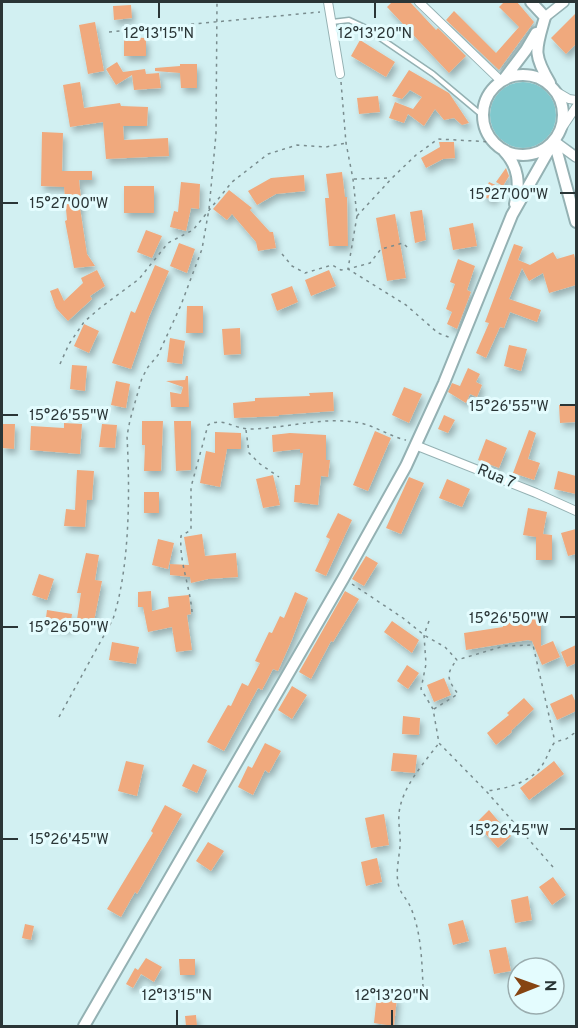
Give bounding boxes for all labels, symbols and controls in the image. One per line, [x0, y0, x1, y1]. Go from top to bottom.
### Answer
text: 12°13'15"N [124, 25, 194, 44]
text: 12°13'20"N [338, 25, 412, 44]
text: 15°27'00"W [470, 186, 548, 205]
text: 15°27'00"W [30, 195, 108, 214]
text: 15°26'55"W [469, 398, 549, 417]
text: 15°26'55"W [29, 407, 109, 426]
street label: Rua 7 [474, 460, 518, 494]
text: 15°26'50"W [469, 610, 549, 629]
text: 15°26'50"W [29, 619, 109, 638]
text: 15°26'45"W [469, 822, 549, 841]
text: 15°26'45"W [29, 831, 109, 850]
north arrow [506, 956, 566, 1016]
text: N [539, 980, 559, 992]
text: 12°13'15"N [142, 987, 212, 1006]
text: 12°13'20"N [355, 987, 429, 1006]

